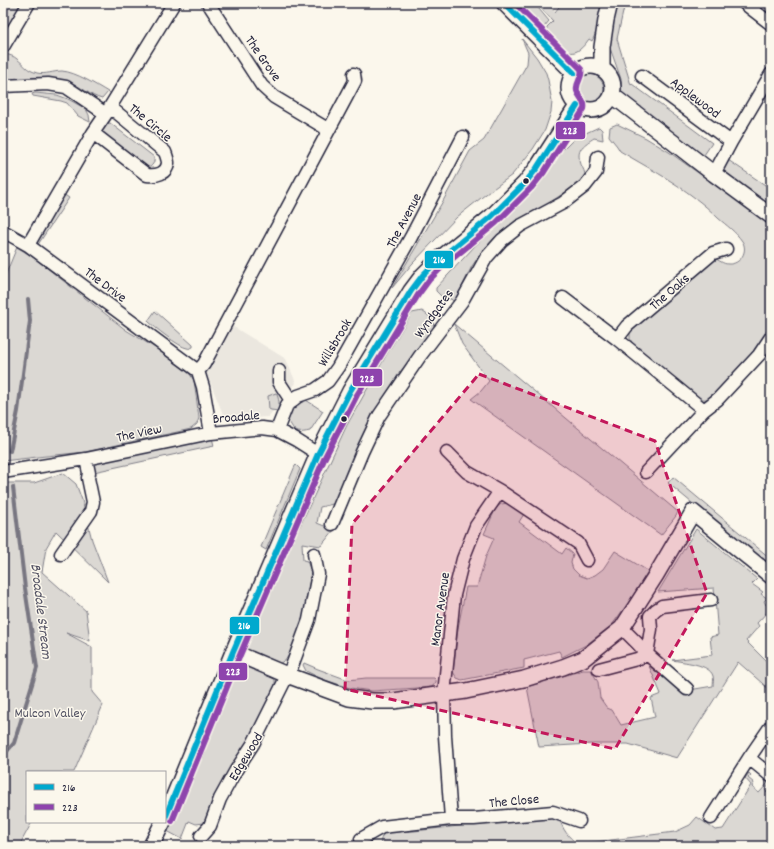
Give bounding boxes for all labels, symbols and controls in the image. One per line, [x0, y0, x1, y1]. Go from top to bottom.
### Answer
street label: The Grove [239, 32, 285, 86]
street label: Applewood [666, 73, 724, 124]
street label: The Circle [124, 99, 176, 148]
line badge: 223 [555, 121, 586, 140]
text: 223 [563, 124, 577, 140]
unlabelled marker [521, 176, 531, 186]
street label: The Avenue [382, 190, 428, 252]
line badge: 216 [424, 250, 454, 269]
text: 216 [433, 253, 446, 269]
street label: The Drive [79, 263, 130, 308]
street label: The Oaks [646, 269, 695, 316]
street label: Wyndgates [410, 285, 459, 343]
street label: Willsbrook [314, 315, 358, 371]
line badge: 223 [352, 368, 383, 387]
text: 223 [360, 372, 374, 388]
street label: Broadale [212, 406, 261, 430]
unlabelled marker [339, 414, 349, 424]
street label: The View [115, 419, 164, 449]
water label: Broadale Stream [23, 562, 57, 661]
street label: Manor Avenue [426, 571, 456, 647]
line badge: 216 [229, 616, 260, 635]
text: 216 [238, 619, 251, 635]
line badge: 223 [218, 662, 248, 681]
text: 223 [226, 665, 240, 681]
park label: Mulcon Valley [15, 704, 86, 724]
street label: Edgewood [224, 729, 269, 785]
legend [26, 771, 166, 823]
text: 216 [62, 780, 76, 797]
street label: The Close [488, 790, 540, 814]
text: 223 [62, 800, 78, 817]

